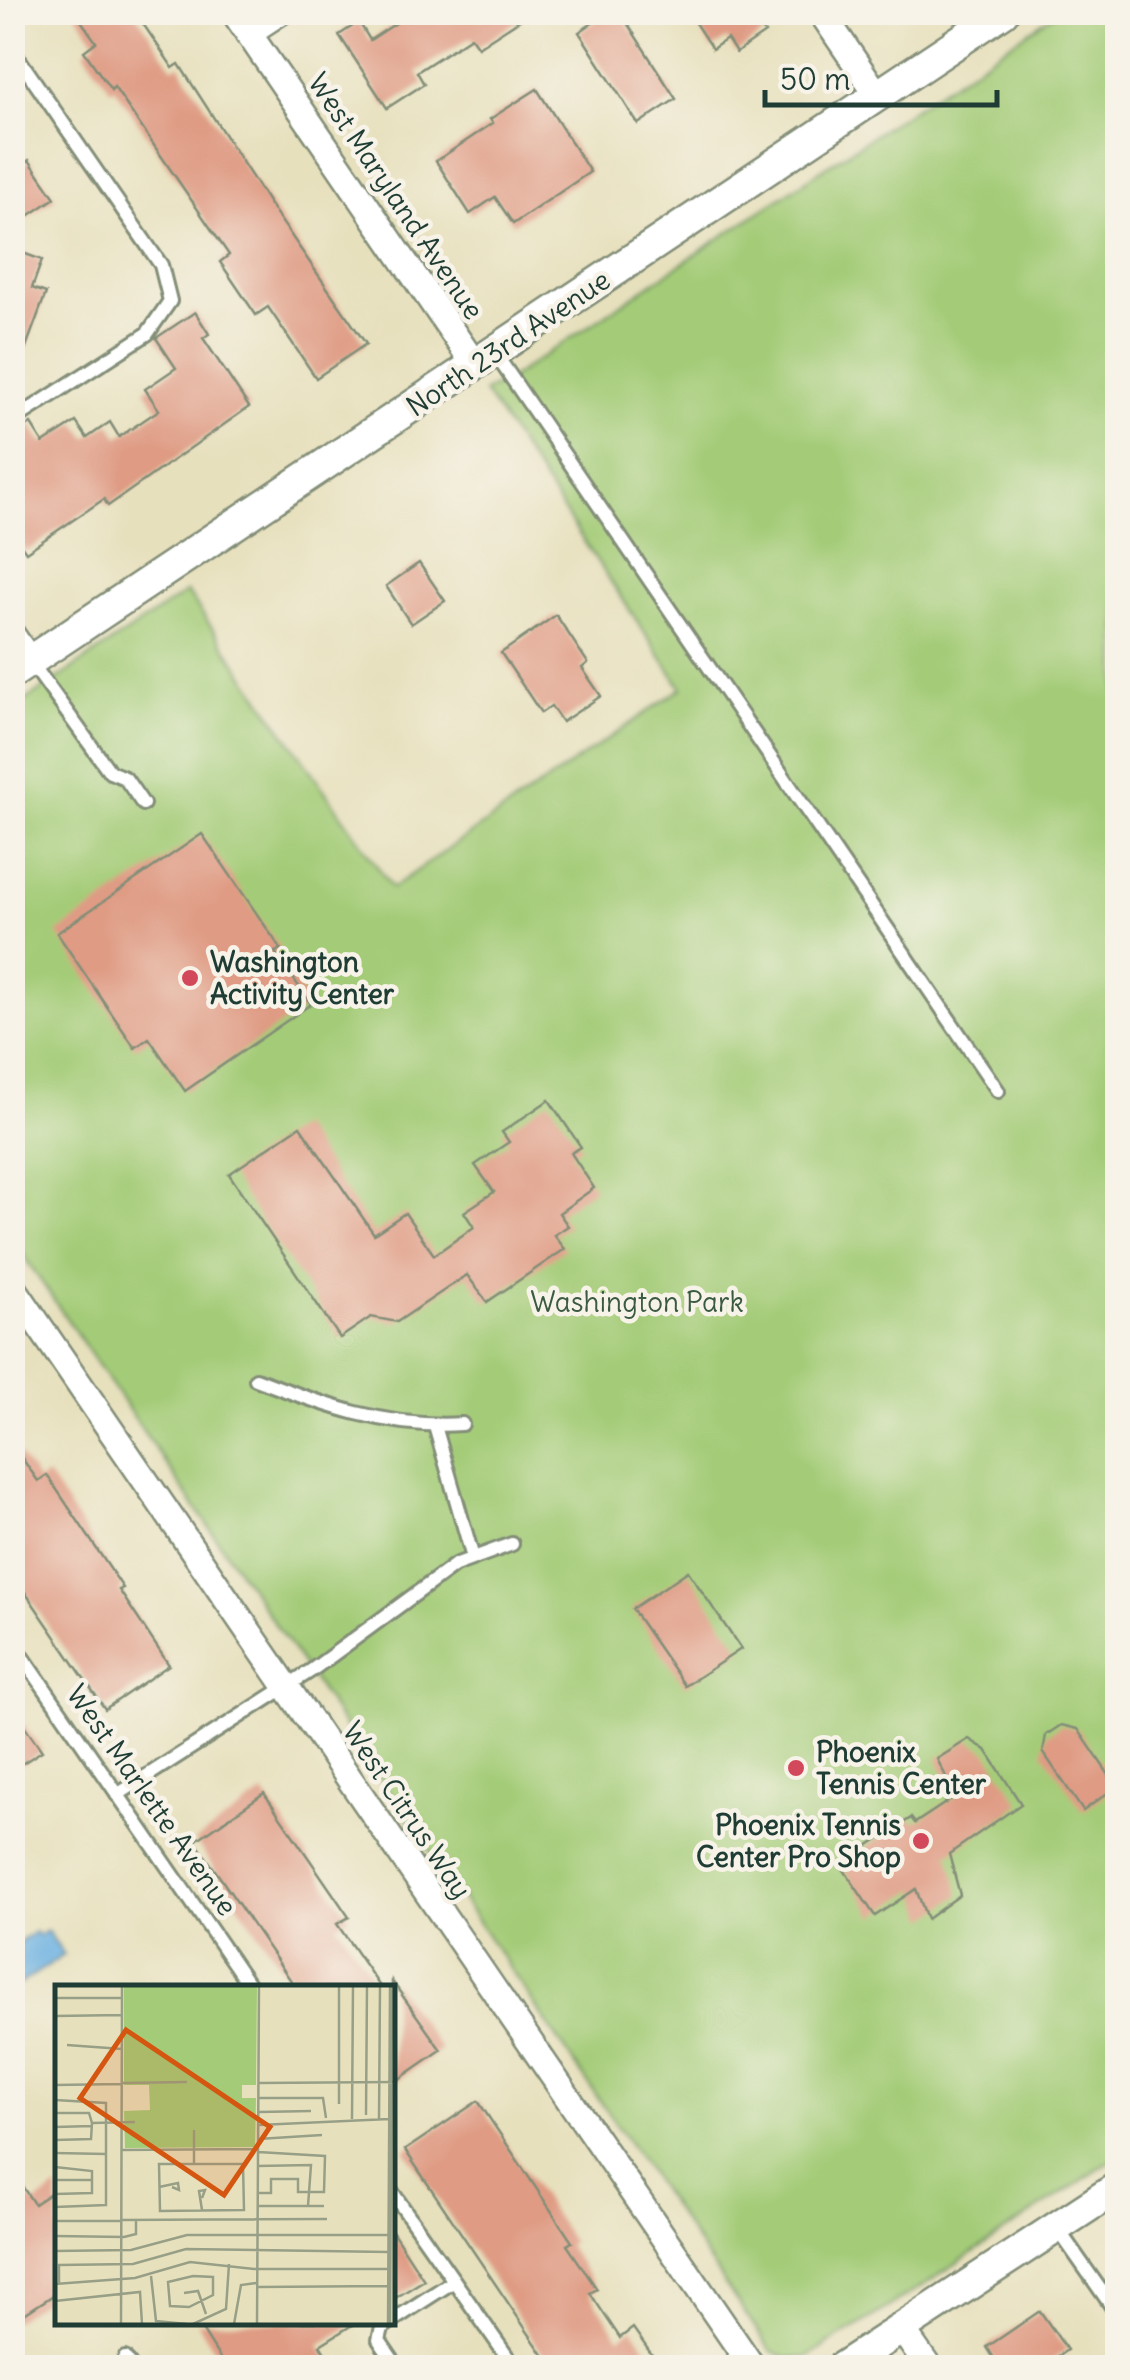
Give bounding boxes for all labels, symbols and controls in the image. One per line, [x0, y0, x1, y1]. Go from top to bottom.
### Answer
scale bar [765, 45, 998, 107]
text: 50 m [780, 60, 850, 98]
street label: West Maryland Avenue [300, 66, 492, 326]
street label: North 23rd Avenue [399, 262, 617, 424]
place label: Washington Activity Center [210, 944, 395, 1012]
marker: Washington Activity Center [179, 967, 201, 989]
park label: Washington Park [530, 1284, 744, 1320]
street label: West Marlette Avenue [59, 1678, 245, 1922]
street label: West Citrus Way [334, 1715, 480, 1905]
place label: Phoenix Tennis Center [816, 1734, 987, 1802]
marker: Phoenix Tennis Center [785, 1757, 807, 1779]
place label: Phoenix Tennis Center Pro Shop [696, 1807, 901, 1875]
marker: Phoenix Tennis Center Pro Shop [910, 1830, 932, 1852]
inset map [55, 1985, 395, 2325]

